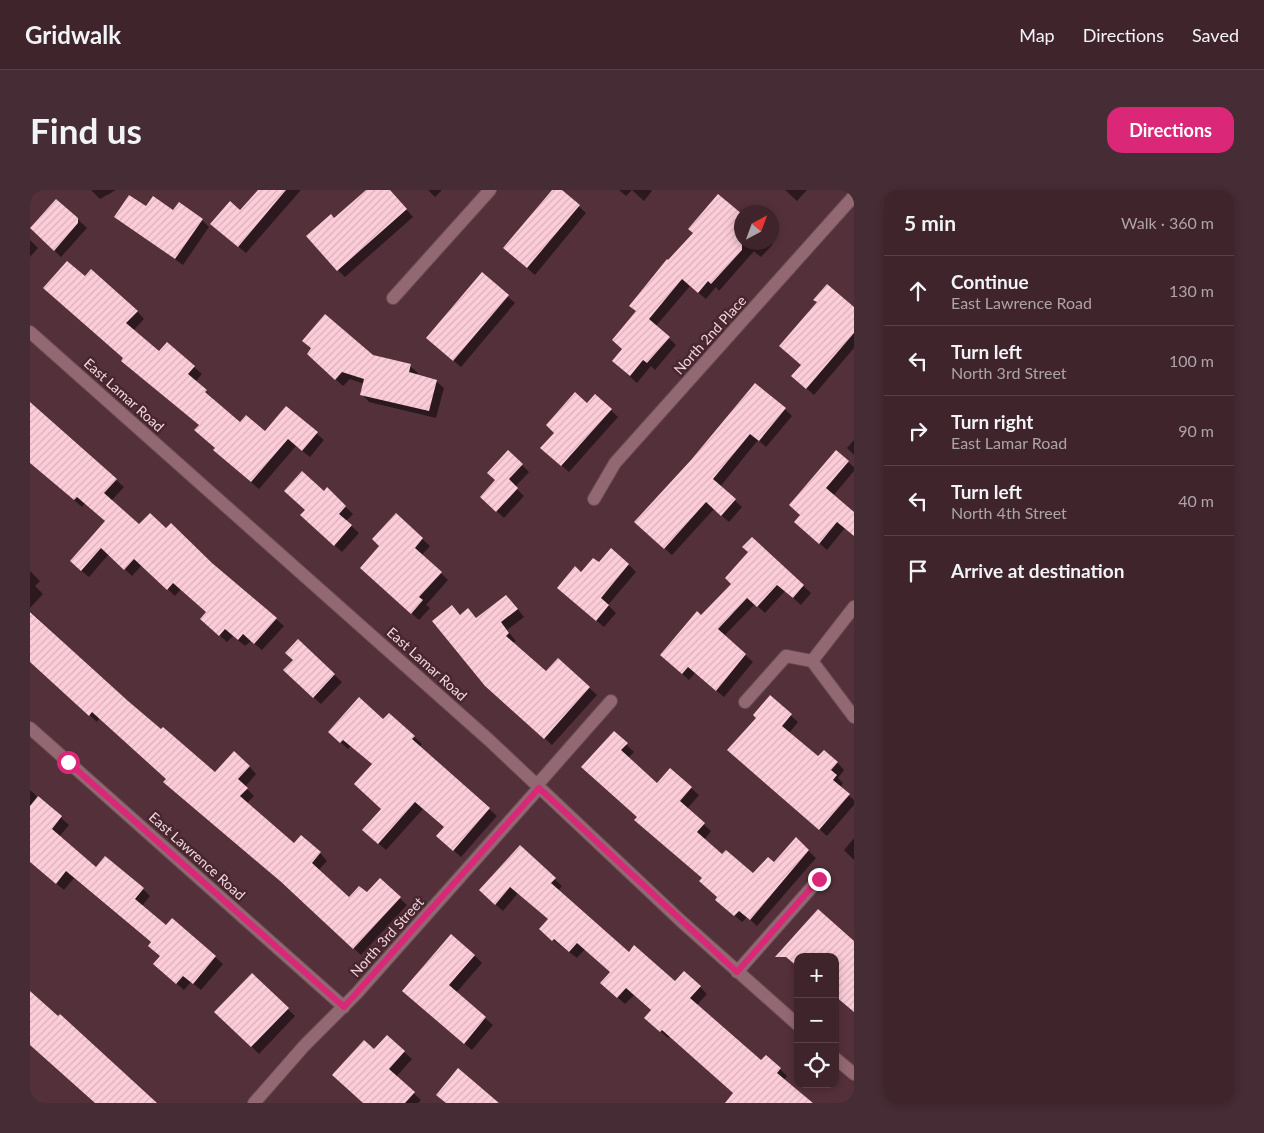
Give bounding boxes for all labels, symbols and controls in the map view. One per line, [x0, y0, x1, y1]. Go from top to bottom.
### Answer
text: Gridwalk [25, 20, 121, 49]
text: Map [1019, 24, 1055, 46]
text: Directions [1083, 24, 1164, 46]
text: Saved [1192, 24, 1239, 46]
button: Directions [1107, 107, 1234, 153]
text: Find us [30, 109, 142, 151]
north arrow [734, 205, 779, 250]
text: 5 min [904, 210, 956, 235]
text: Walk · 360 m [1121, 213, 1214, 232]
text: Continue [951, 270, 1029, 293]
icon: ahead [904, 277, 932, 305]
text: 130 m [1169, 281, 1214, 300]
street label: North 2nd Place [670, 292, 749, 377]
text: East Lawrence Road [951, 293, 1092, 312]
text: Turn left [951, 340, 1022, 363]
icon: left [904, 347, 932, 375]
text: 100 m [1169, 351, 1214, 370]
street label: East Lamar Road [81, 354, 168, 435]
text: North 3rd Street [951, 363, 1067, 382]
text: Turn right [951, 410, 1033, 433]
icon: right [904, 417, 932, 445]
text: 90 m [1178, 421, 1214, 440]
text: East Lamar Road [951, 433, 1067, 452]
text: Turn left [951, 480, 1022, 503]
icon: left [904, 487, 932, 515]
text: 40 m [1178, 491, 1214, 510]
text: North 4th Street [951, 503, 1067, 522]
icon: arrive [904, 557, 932, 585]
text: Arrive at destination [951, 559, 1124, 582]
street label: East Lamar Road [384, 623, 471, 704]
route start [57, 751, 80, 774]
street label: East Lawrence Road [146, 808, 249, 903]
route end [808, 868, 831, 891]
street label: North 3rd Street [346, 893, 427, 980]
map controls [794, 953, 839, 1088]
button: + [794, 953, 839, 998]
button: − [794, 998, 839, 1043]
button: locate [794, 1043, 839, 1088]

